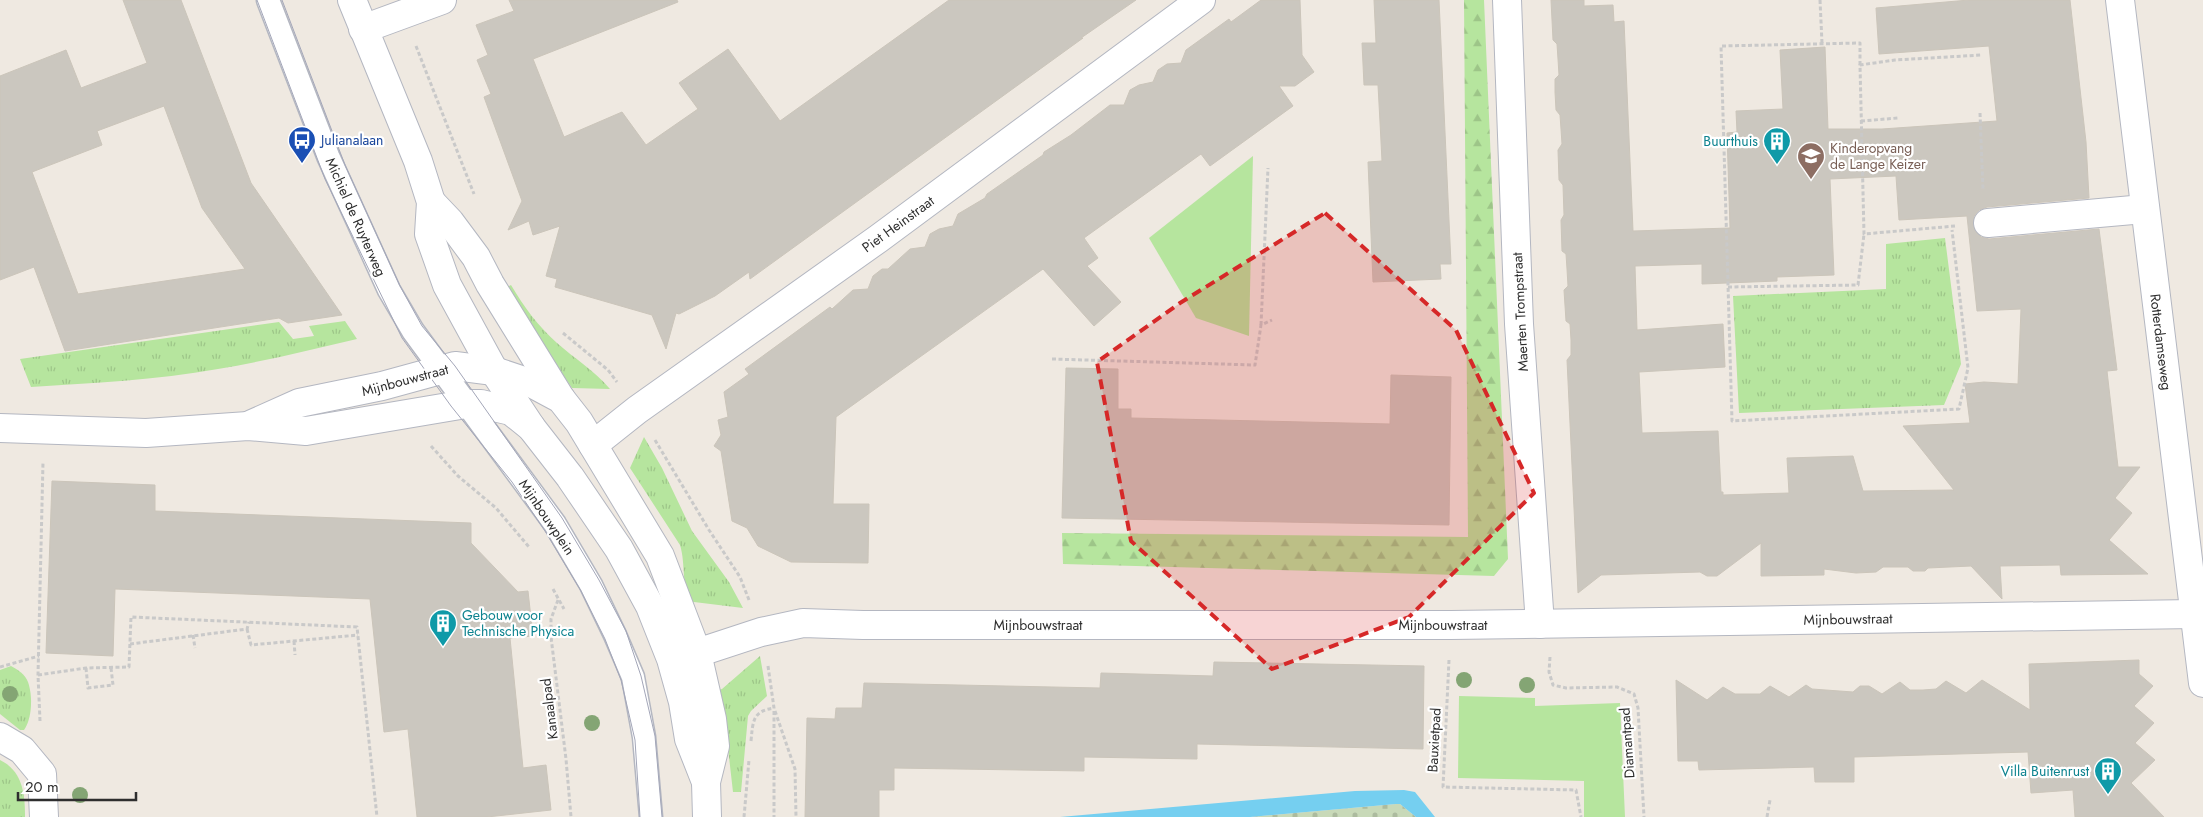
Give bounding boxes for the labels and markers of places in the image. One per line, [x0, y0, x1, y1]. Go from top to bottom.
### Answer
bus stop icon: Julianalaan [287, 125, 317, 164]
building icon: Buurthuis [1762, 126, 1792, 165]
place label: Julianalaan [319, 130, 383, 150]
place label: Buurthuis [1703, 131, 1758, 151]
place label: Kinderopvang de Lange Keizer [1830, 138, 1926, 174]
school or university icon: Kinderopvang de Lange Keizer [1796, 141, 1826, 180]
place label: Gebouw voor Technische Physica [462, 605, 574, 641]
building icon: Gebouw voor Technische Physica [428, 608, 458, 647]
building icon: Villa Buitenrust [2093, 756, 2123, 795]
place label: Villa Buitenrust [2001, 761, 2090, 781]

